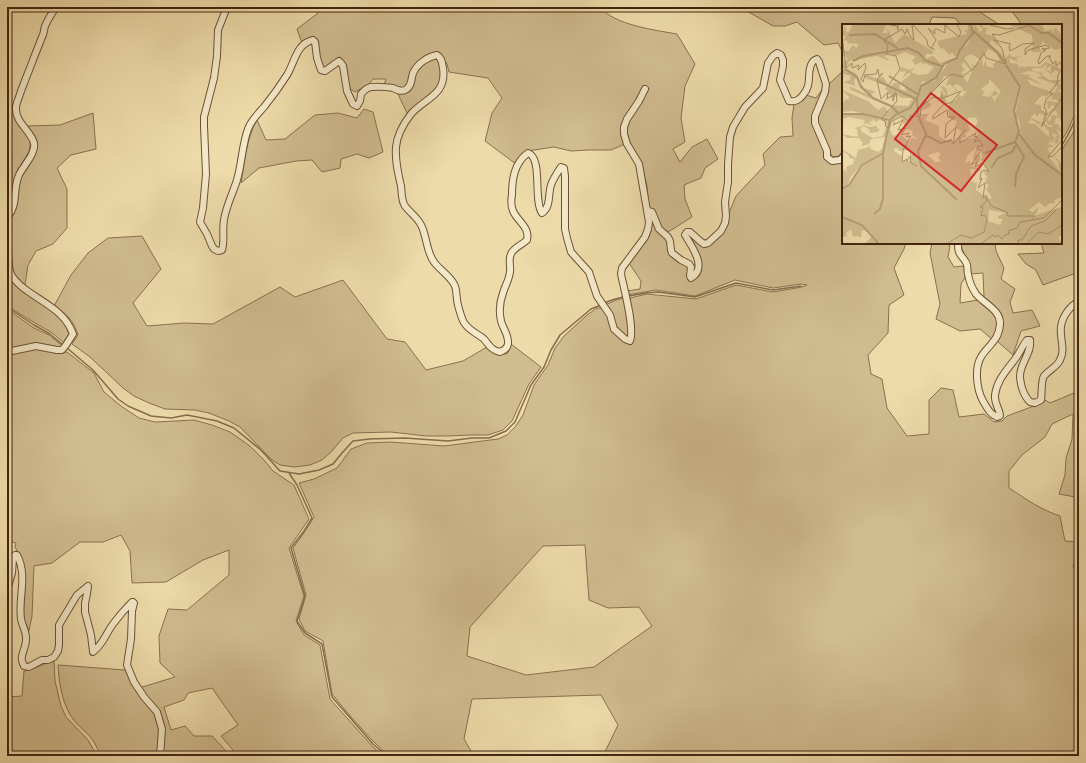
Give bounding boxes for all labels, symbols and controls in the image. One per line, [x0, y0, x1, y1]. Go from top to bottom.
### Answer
inset map [842, 24, 1062, 244]

